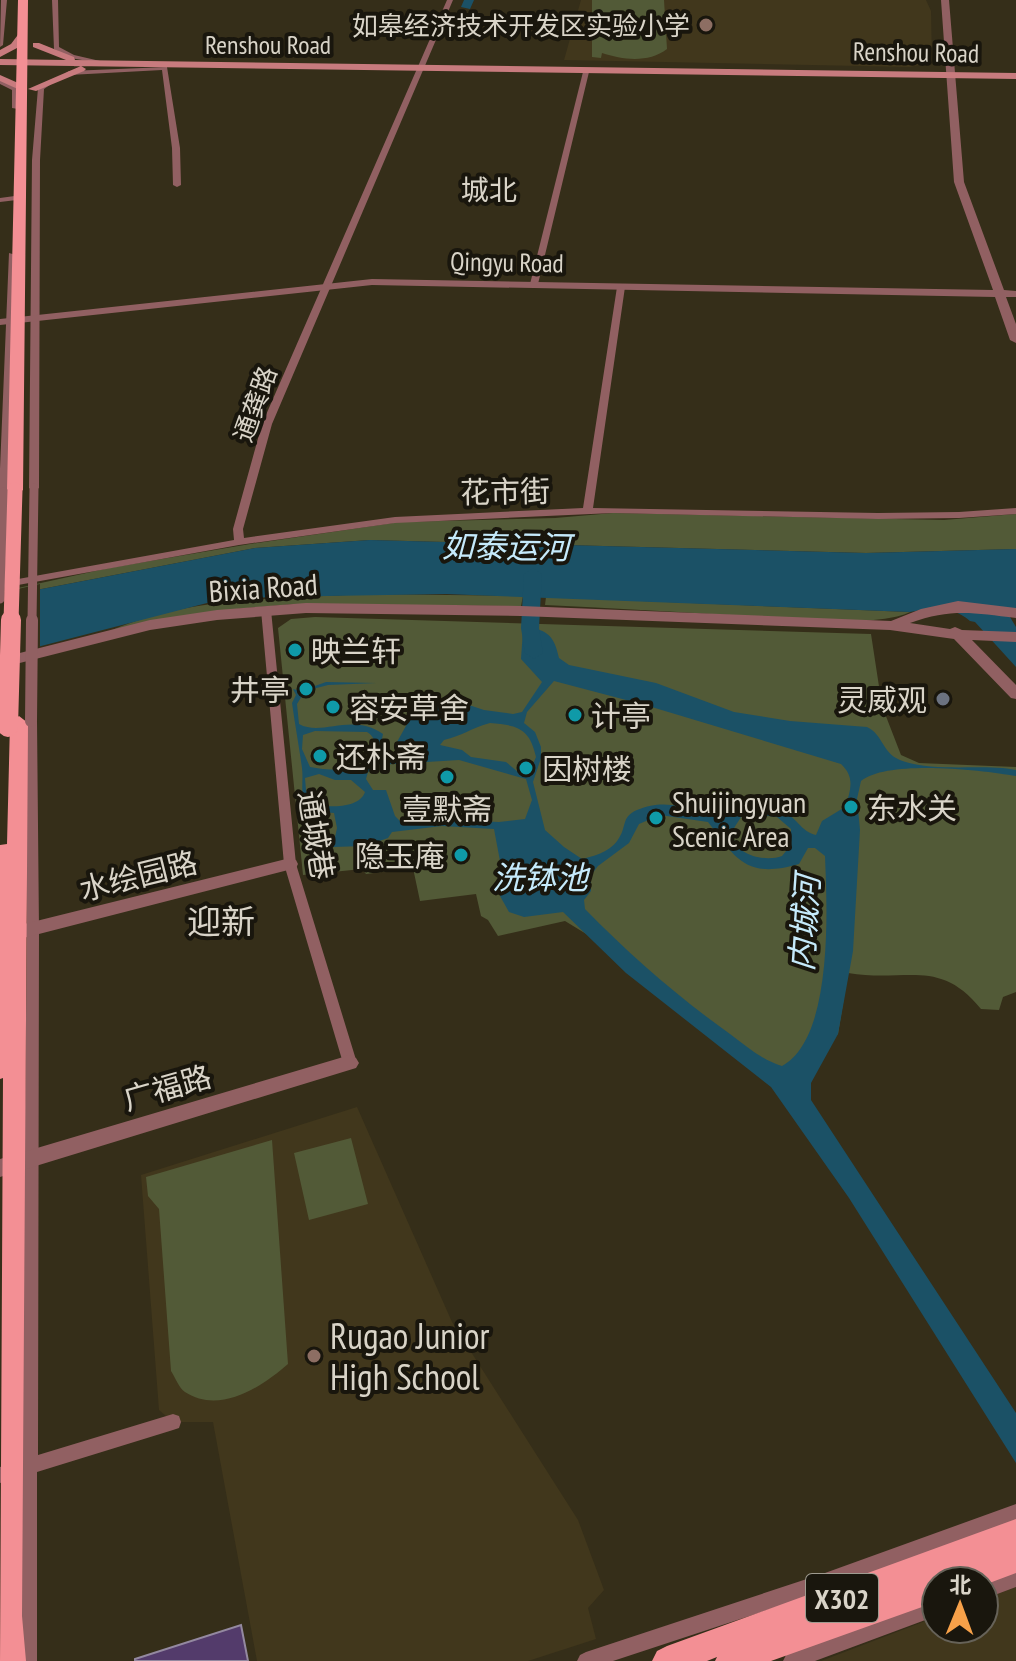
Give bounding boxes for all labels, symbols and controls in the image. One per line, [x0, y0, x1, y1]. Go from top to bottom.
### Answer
place label: 如皋经济技术开发区实验小学 [352, 9, 690, 42]
marker: 如皋经济技术开发区实验小学 [697, 16, 715, 34]
street label: Renshou Road [205, 28, 331, 61]
street label: Renshou Road [853, 34, 979, 70]
district label: 城北 [461, 171, 517, 208]
street label: Qingyu Road [450, 245, 564, 279]
street label: 通龚路 [226, 362, 284, 446]
street label: 花市街 [460, 471, 550, 511]
water label: 如泰运河 [442, 524, 576, 568]
street label: Bixia Road [207, 564, 319, 610]
place label: 映兰轩 [311, 631, 401, 670]
marker: 映兰轩 [286, 641, 304, 659]
place label: 井亭 [230, 670, 290, 709]
marker: 井亭 [297, 680, 315, 698]
place label: 灵威观 [837, 680, 927, 719]
place label: 容安草舍 [349, 688, 469, 727]
marker: 灵威观 [934, 690, 952, 708]
place label: 计亭 [591, 696, 651, 735]
marker: 容安草舍 [324, 698, 342, 716]
marker: 计亭 [566, 706, 584, 724]
place label: 还朴斋 [336, 737, 426, 776]
marker: 还朴斋 [311, 747, 329, 765]
place label: 因树楼 [542, 749, 632, 788]
marker: 因树楼 [517, 759, 535, 777]
marker: 壹默斋 [438, 768, 456, 786]
place label: Shuijingyuan Scenic Area [672, 782, 806, 855]
street label: 通城巷 [291, 788, 343, 882]
place label: 东水关 [867, 788, 957, 827]
place label: 壹默斋 [402, 789, 492, 828]
marker: 东水关 [842, 798, 860, 816]
marker: Shuijingyuan Scenic Area [647, 809, 665, 827]
place label: 隐玉庵 [355, 836, 445, 875]
street label: 水绘园路 [75, 842, 201, 908]
marker: 隐玉庵 [452, 846, 470, 864]
water label: 洗钵池 [492, 856, 591, 898]
water label: 内城河 [780, 868, 829, 972]
district label: 迎新 [187, 899, 255, 943]
street label: 广福路 [118, 1056, 216, 1118]
place label: Rugao Junior High School [330, 1312, 490, 1400]
marker: Rugao Junior High School [305, 1347, 323, 1365]
north arrow [920, 1565, 1000, 1645]
text: 北 [949, 1571, 972, 1599]
road number: X302 [806, 1574, 878, 1622]

